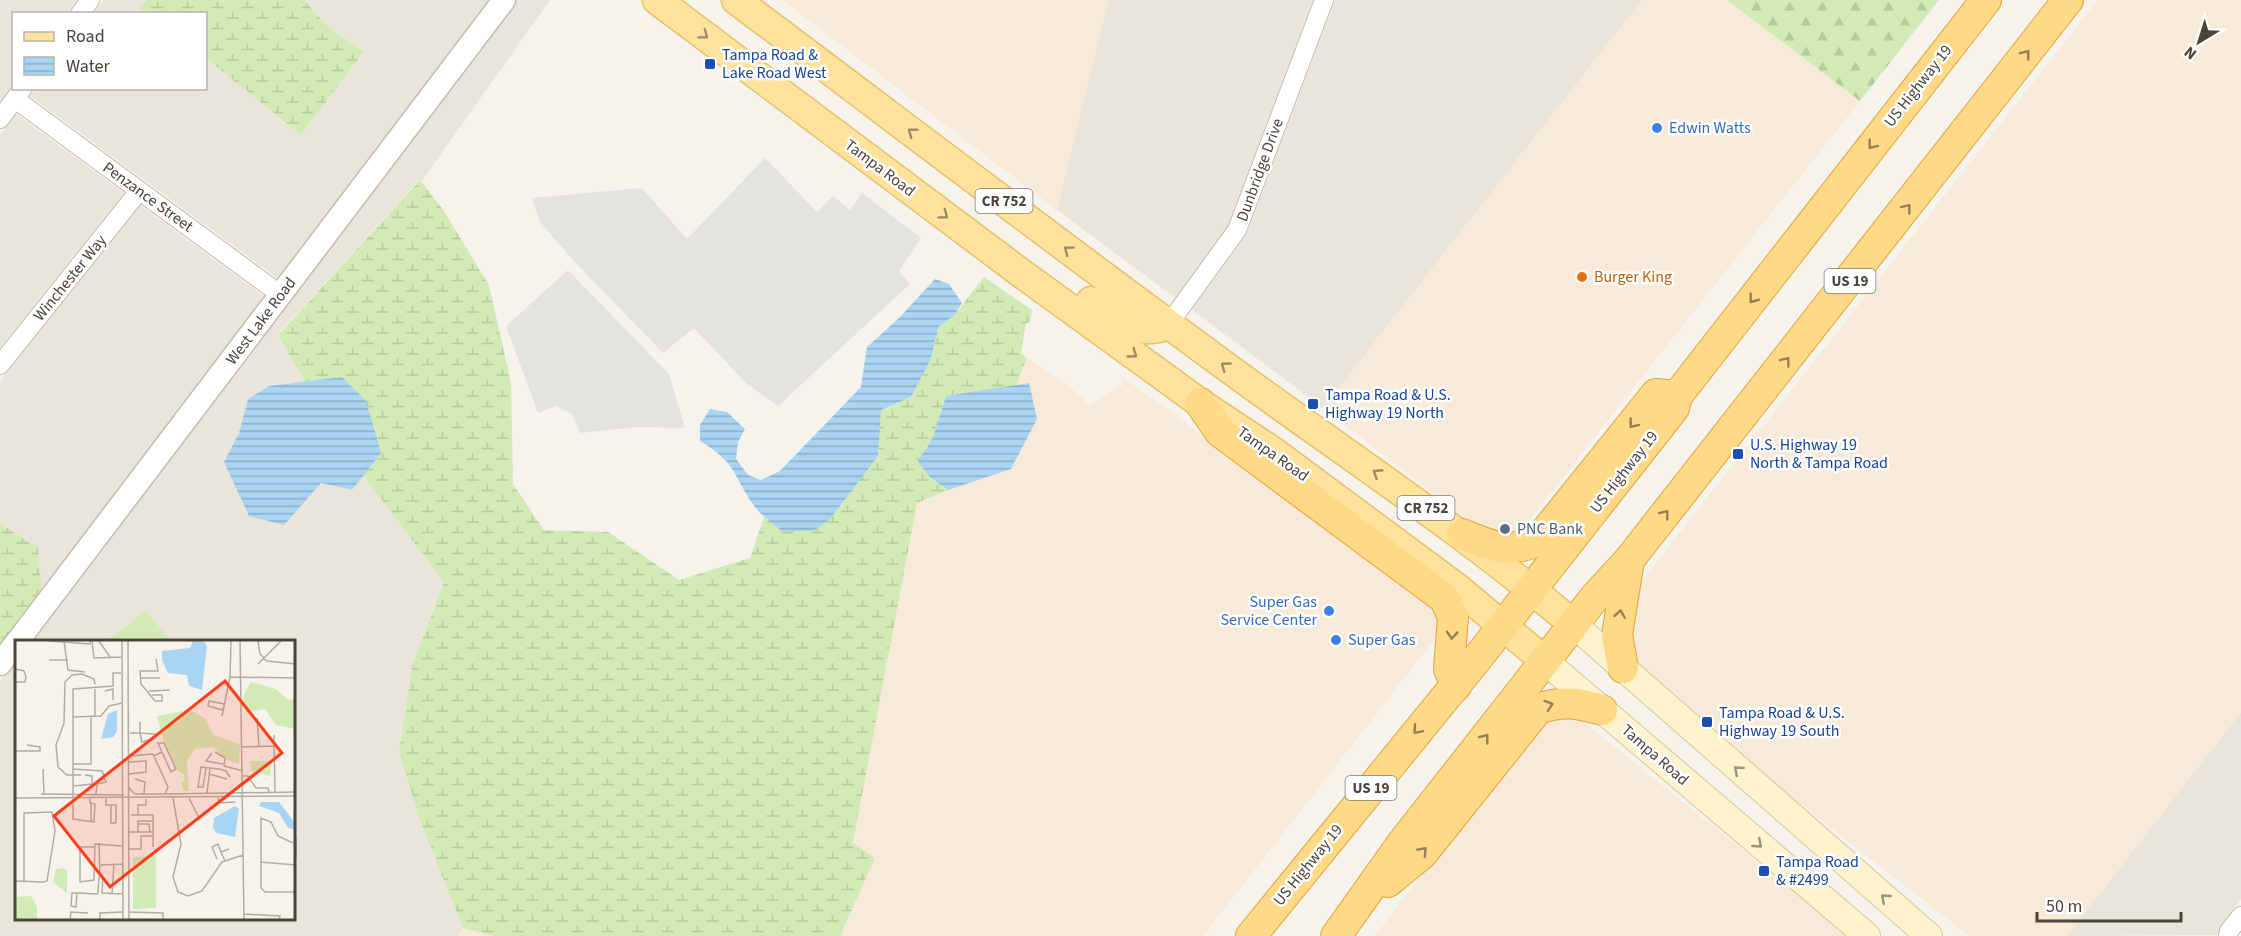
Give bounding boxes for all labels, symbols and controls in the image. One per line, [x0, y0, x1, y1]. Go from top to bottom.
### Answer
legend [12, 12, 207, 90]
north arrow [2169, 12, 2229, 72]
text: Road [66, 24, 105, 49]
one-way arrow [697, 28, 708, 39]
street label: US Highway 19 [1879, 40, 1957, 132]
text: N [2179, 41, 2201, 65]
place label: Tampa Road & Lake Road West [722, 44, 827, 84]
one-way arrow [2019, 50, 2030, 61]
text: Water [66, 54, 110, 79]
marker: Tampa Road & Lake Road West [703, 57, 717, 71]
street label: Dunbridge Drive [1231, 115, 1289, 225]
place label: Edwin Watts [1669, 117, 1751, 139]
marker: Edwin Watts [1650, 121, 1664, 135]
one-way arrow [908, 129, 919, 140]
street label: Tampa Road [840, 134, 920, 202]
one-way arrow [1868, 138, 1879, 149]
street label: Penzance Street [98, 157, 198, 238]
road number: CR 752 [976, 189, 1032, 213]
one-way arrow [1899, 204, 1910, 215]
one-way arrow [937, 208, 948, 219]
street label: Winchester Way [28, 230, 112, 326]
one-way arrow [1064, 246, 1075, 257]
place label: Burger King [1594, 266, 1672, 288]
road number: US 19 [1824, 269, 1876, 293]
marker: Burger King [1575, 270, 1589, 284]
street label: West Lake Road [221, 273, 301, 369]
one-way arrow [1749, 293, 1760, 304]
one-way arrow [1126, 347, 1137, 358]
one-way arrow [1779, 357, 1790, 368]
one-way arrow [1220, 362, 1231, 373]
place label: Tampa Road & U.S. Highway 19 North [1325, 384, 1451, 424]
marker: Tampa Road & U.S. Highway 19 North [1306, 397, 1320, 411]
one-way arrow [1630, 417, 1641, 428]
street label: Tampa Road [1233, 421, 1313, 487]
street label: US Highway 19 [1585, 426, 1663, 518]
place label: U.S. Highway 19 North & Tampa Road [1750, 434, 1888, 474]
marker: U.S. Highway 19 North & Tampa Road [1731, 447, 1745, 461]
one-way arrow [1373, 469, 1384, 480]
road number: CR 752 [1398, 496, 1454, 520]
one-way arrow [1658, 510, 1669, 521]
place label: PNC Bank [1517, 518, 1583, 540]
marker: PNC Bank [1498, 522, 1512, 536]
place label: Super Gas Service Center [1221, 591, 1317, 631]
marker: Super Gas Service Center [1322, 604, 1336, 618]
one-way arrow [1614, 609, 1626, 619]
place label: Super Gas [1348, 629, 1416, 651]
one-way arrow [1445, 630, 1458, 639]
marker: Super Gas [1329, 633, 1343, 647]
inset map [15, 640, 296, 921]
one-way arrow [1543, 700, 1554, 712]
place label: Tampa Road & U.S. Highway 19 South [1719, 702, 1845, 742]
marker: Tampa Road & U.S. Highway 19 South [1700, 715, 1714, 729]
street label: Tampa Road [1616, 719, 1694, 791]
one-way arrow [1414, 723, 1425, 734]
one-way arrow [1477, 733, 1488, 744]
one-way arrow [1734, 766, 1744, 777]
road number: US 19 [1346, 776, 1396, 800]
street label: US Highway 19 [1268, 820, 1348, 910]
one-way arrow [1751, 837, 1762, 848]
one-way arrow [1416, 848, 1427, 858]
place label: Tampa Road & #2499 [1776, 851, 1859, 891]
marker: Tampa Road & #2499 [1757, 864, 1771, 878]
scale bar [2037, 885, 2181, 923]
one-way arrow [1881, 894, 1891, 905]
text: 50 m [2046, 894, 2082, 919]

